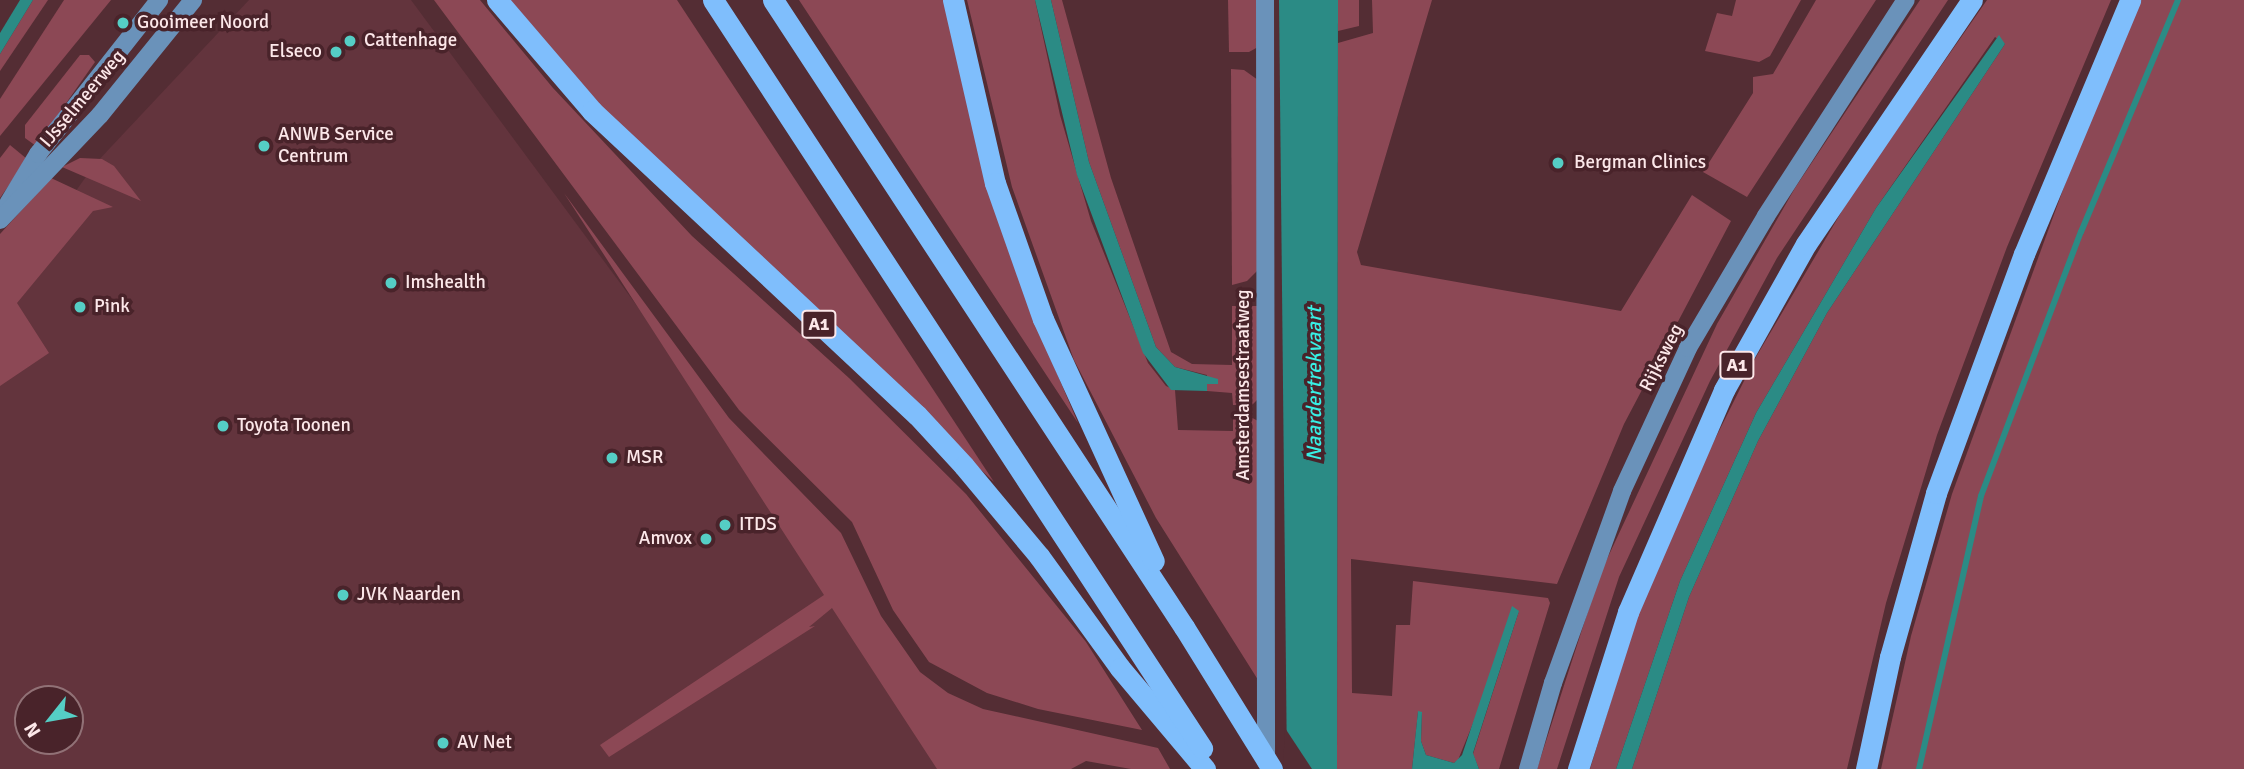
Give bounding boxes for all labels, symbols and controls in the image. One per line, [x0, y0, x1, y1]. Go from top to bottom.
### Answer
place label: Gooimeer Noord [137, 12, 269, 34]
marker: Gooimeer Noord [115, 15, 131, 31]
place label: Cattenhage [364, 30, 457, 52]
marker: Cattenhage [342, 33, 358, 49]
place label: Elseco [269, 41, 322, 63]
marker: Elseco [328, 44, 344, 60]
street label: IJsselmeerweg [36, 46, 130, 152]
place label: ANWB Service Centrum [278, 124, 394, 168]
marker: ANWB Service Centrum [256, 138, 272, 154]
place label: Bergman Clinics [1574, 152, 1706, 174]
marker: Bergman Clinics [1548, 153, 1568, 173]
place label: Imshealth [405, 272, 486, 294]
marker: Imshealth [383, 275, 399, 291]
street label: Amsterdamsestraatweg [1233, 289, 1255, 481]
place label: Pink [94, 296, 130, 318]
marker: Pink [72, 299, 88, 315]
water label: Naardertrekvaart [1301, 307, 1327, 461]
road number: A1 [800, 310, 838, 338]
street label: Rijksweg [1635, 320, 1689, 396]
road number: A1 [1718, 351, 1756, 380]
place label: Toyota Toonen [237, 415, 351, 437]
marker: Toyota Toonen [215, 418, 231, 434]
place label: MSR [626, 447, 663, 469]
marker: MSR [604, 450, 620, 466]
place label: ITDS [739, 514, 777, 536]
marker: ITDS [717, 517, 733, 533]
place label: Amvox [639, 528, 692, 550]
marker: Amvox [698, 531, 714, 547]
place label: JVK Naarden [357, 584, 461, 606]
marker: JVK Naarden [335, 587, 351, 603]
north arrow [14, 685, 84, 755]
text: N [19, 718, 46, 742]
place label: AV Net [457, 732, 512, 754]
marker: AV Net [435, 735, 451, 751]

